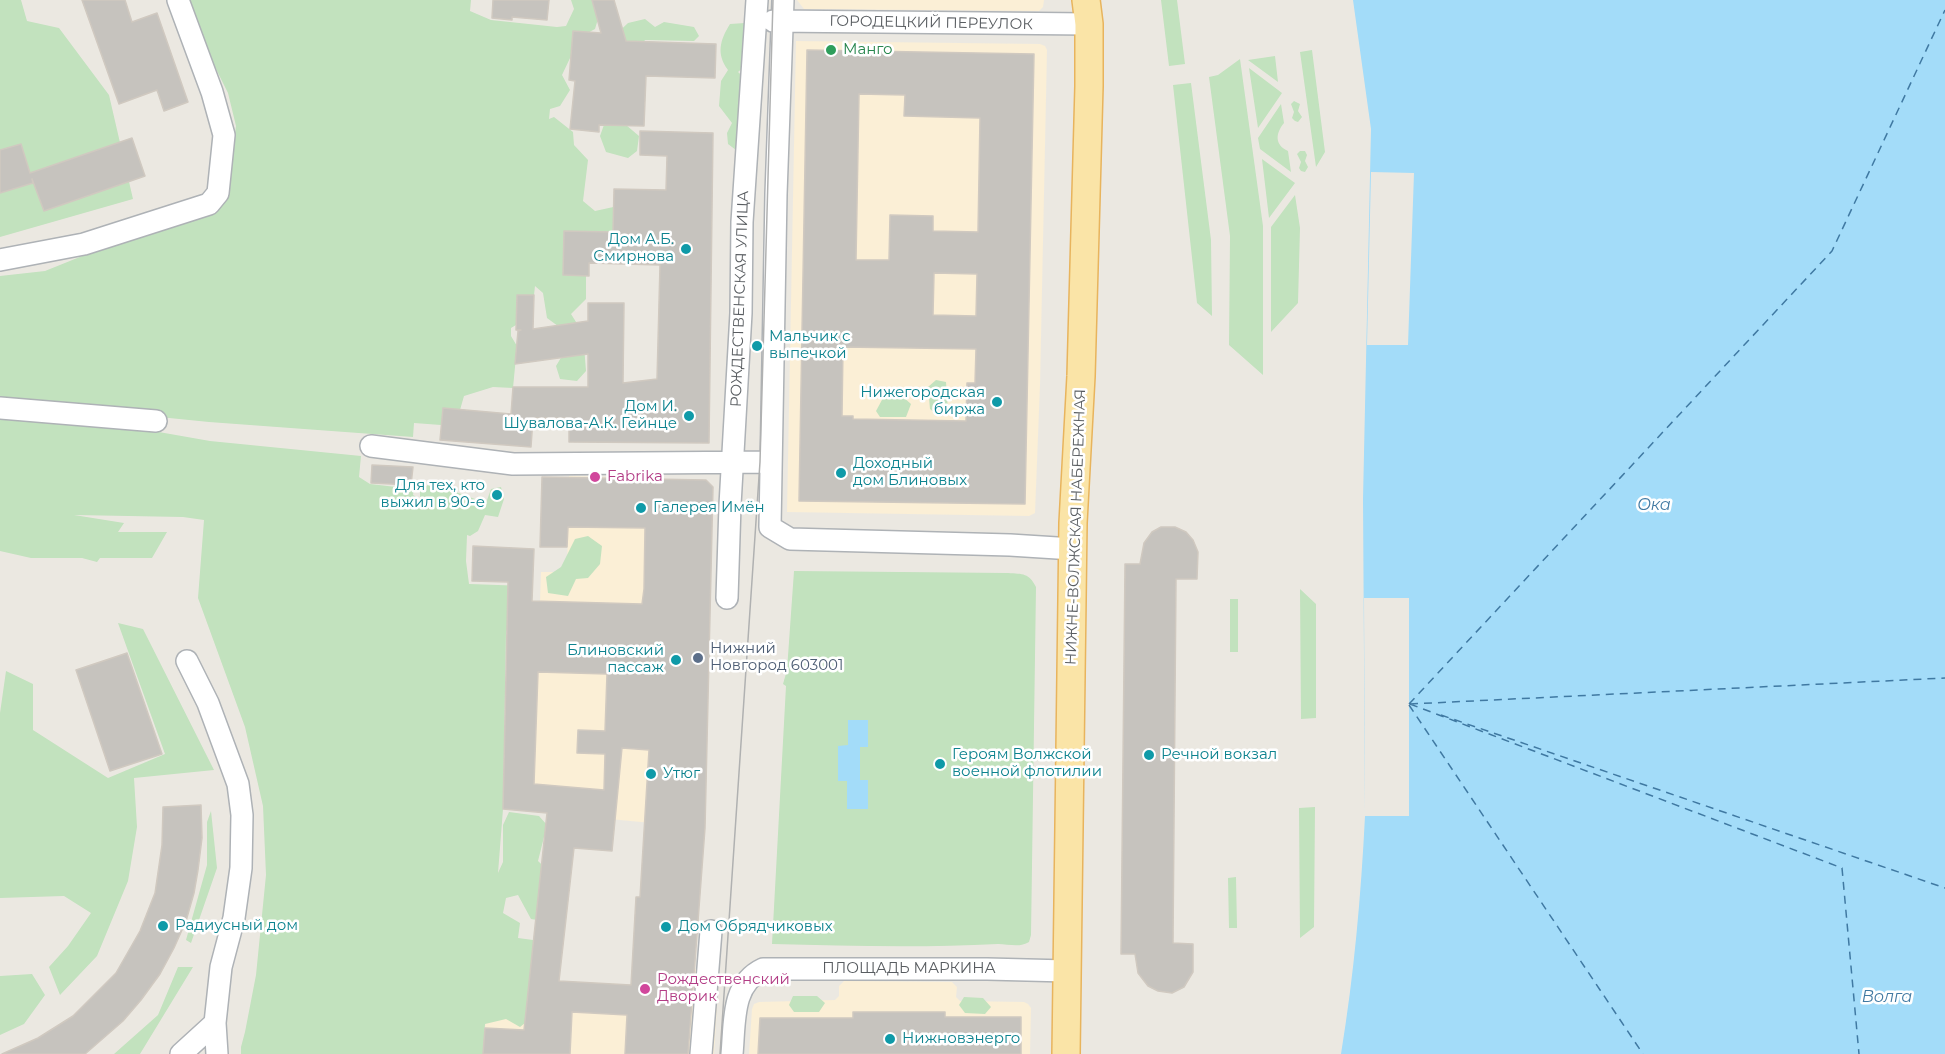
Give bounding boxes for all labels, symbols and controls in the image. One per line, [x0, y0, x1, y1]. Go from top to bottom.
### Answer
street label: ГОРОДЕЦКИЙ ПЕРЕУЛОК [829, 12, 1033, 34]
place label: Манго [843, 41, 893, 59]
marker: Манго [824, 43, 838, 57]
street label: РОЖДЕСТВЕНСКАЯ УЛИЦА [727, 191, 753, 407]
place label: Дом А.Б. Смирнова [593, 231, 674, 266]
marker: Дом А.Б. Смирнова [679, 242, 693, 256]
place label: Мальчик с выпечкой [769, 328, 851, 363]
marker: Мальчик с выпечкой [750, 339, 764, 353]
place label: Нижегородская биржа [860, 384, 985, 419]
street label: НИЖНЕ-ВОЛЖСКАЯ НАБЕРЕЖНАЯ [1062, 388, 1090, 666]
marker: Нижегородская биржа [990, 395, 1004, 409]
place label: Дом И. Шувалова-А.К. Гейнце [503, 398, 677, 433]
marker: Дом И. Шувалова-А.К. Гейнце [682, 409, 696, 423]
place label: Доходный дом Блиновых [853, 455, 967, 490]
marker: Доходный дом Блиновых [834, 466, 848, 480]
place label: Fabrika [607, 468, 663, 486]
marker: Fabrika [588, 470, 602, 484]
place label: Для тех, кто выжил в 90-е [381, 477, 485, 512]
marker: Для тех, кто выжил в 90-е [490, 488, 504, 502]
water label: Ока [1637, 495, 1671, 515]
place label: Галерея Имён [653, 499, 765, 517]
marker: Галерея Имён [634, 501, 648, 515]
place label: Нижний Новгород 603001 [710, 640, 843, 675]
place label: Блиновский пассаж [567, 642, 664, 677]
marker: Нижний Новгород 603001 [691, 651, 705, 665]
marker: Блиновский пассаж [669, 653, 683, 667]
place label: Героям Волжской военной флотилии [952, 746, 1102, 781]
place label: Речной вокзал [1161, 746, 1277, 764]
marker: Речной вокзал [1142, 748, 1156, 762]
marker: Героям Волжской военной флотилии [933, 757, 947, 771]
place label: Утюг [663, 765, 700, 783]
marker: Утюг [644, 767, 658, 781]
place label: Радиусный дом [175, 917, 298, 935]
place label: Дом Обрядчиковых [678, 918, 833, 936]
marker: Радиусный дом [156, 919, 170, 933]
marker: Дом Обрядчиковых [659, 920, 673, 934]
street label: ПЛОЩАДЬ МАРКИНА [822, 960, 996, 978]
place label: Рождественский Дворик [657, 971, 790, 1006]
marker: Рождественский Дворик [638, 982, 652, 996]
water label: Волга [1862, 987, 1912, 1007]
place label: Нижновэнерго [902, 1030, 1020, 1048]
marker: Нижновэнерго [883, 1032, 897, 1046]

